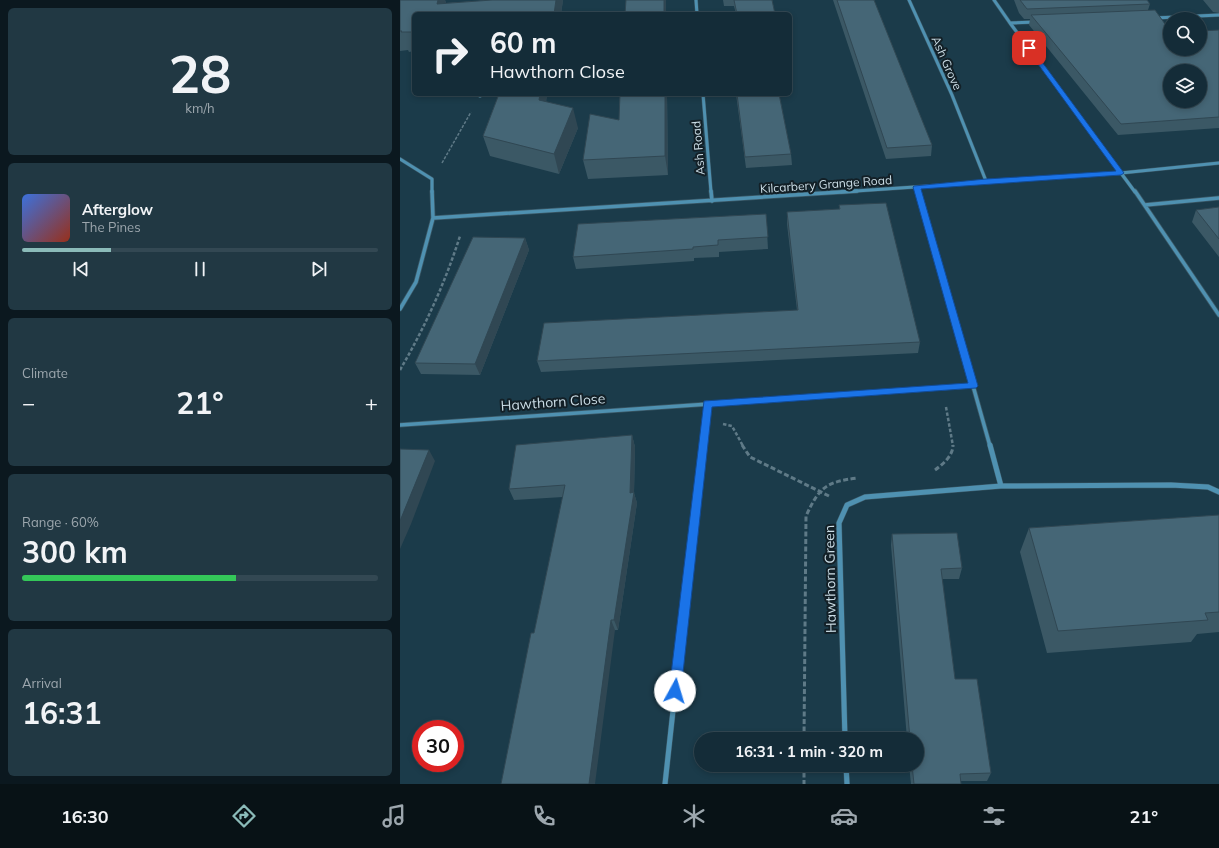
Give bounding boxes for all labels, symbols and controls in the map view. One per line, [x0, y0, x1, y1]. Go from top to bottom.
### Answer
map controls [1163, 12, 1207, 108]
button: search [1163, 12, 1207, 56]
text: 60 m [490, 25, 556, 60]
icon: right [424, 28, 476, 80]
pin [1012, 31, 1046, 65]
street label: Ash Grove [928, 34, 966, 92]
icon: arrive [1018, 37, 1040, 59]
text: 28 [169, 41, 231, 106]
text: Hawthorn Close [490, 60, 625, 83]
button: layers [1163, 64, 1207, 108]
text: km/h [185, 100, 215, 116]
street label: Ash Road [688, 120, 708, 176]
street label: Kilcarbery Grange Road [759, 172, 893, 196]
text: Afterglow [82, 200, 153, 219]
text: The Pines [82, 219, 141, 235]
icon: previous [70, 258, 92, 280]
icon: pause [189, 258, 211, 280]
icon: next [308, 258, 330, 280]
text: Climate [22, 365, 68, 381]
text: 21° [176, 384, 224, 422]
text: − [22, 389, 35, 417]
text: + [365, 389, 378, 417]
street label: Hawthorn Close [500, 389, 606, 415]
text: Range · 60% [22, 514, 99, 530]
street label: Hawthorn Green [820, 525, 840, 633]
text: 300 km [22, 533, 128, 571]
position arrow [654, 670, 696, 712]
text: Arrival [22, 675, 62, 691]
text: 16:31 [22, 694, 101, 732]
speed limit sign: 30 [412, 720, 464, 772]
text: 16:31 · 1 min · 320 m [735, 742, 883, 761]
icon: directions [230, 802, 258, 830]
icon: music [380, 802, 408, 830]
icon: phone [530, 802, 558, 830]
icon: climate [680, 802, 708, 830]
icon: car [830, 802, 858, 830]
icon: filters [980, 802, 1008, 830]
text: 16:30 [61, 805, 109, 828]
text: 21° [1130, 805, 1158, 828]

